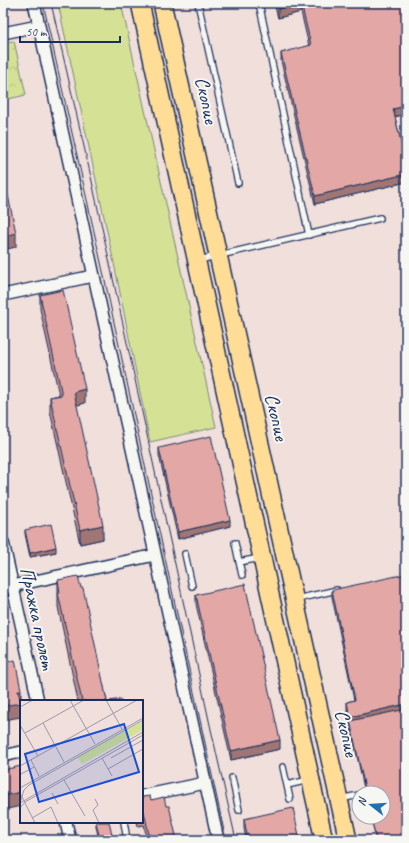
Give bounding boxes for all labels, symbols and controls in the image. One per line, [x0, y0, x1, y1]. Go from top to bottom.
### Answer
scale bar [20, 18, 120, 44]
text: 50 m [26, 24, 48, 40]
street label: Скопие [189, 74, 224, 127]
street label: Скопие [259, 391, 294, 444]
street label: Пражка пролет [14, 565, 61, 673]
inset map [20, 700, 143, 823]
street label: Скопие [329, 707, 364, 760]
north arrow [351, 785, 391, 825]
text: N [354, 795, 370, 807]

